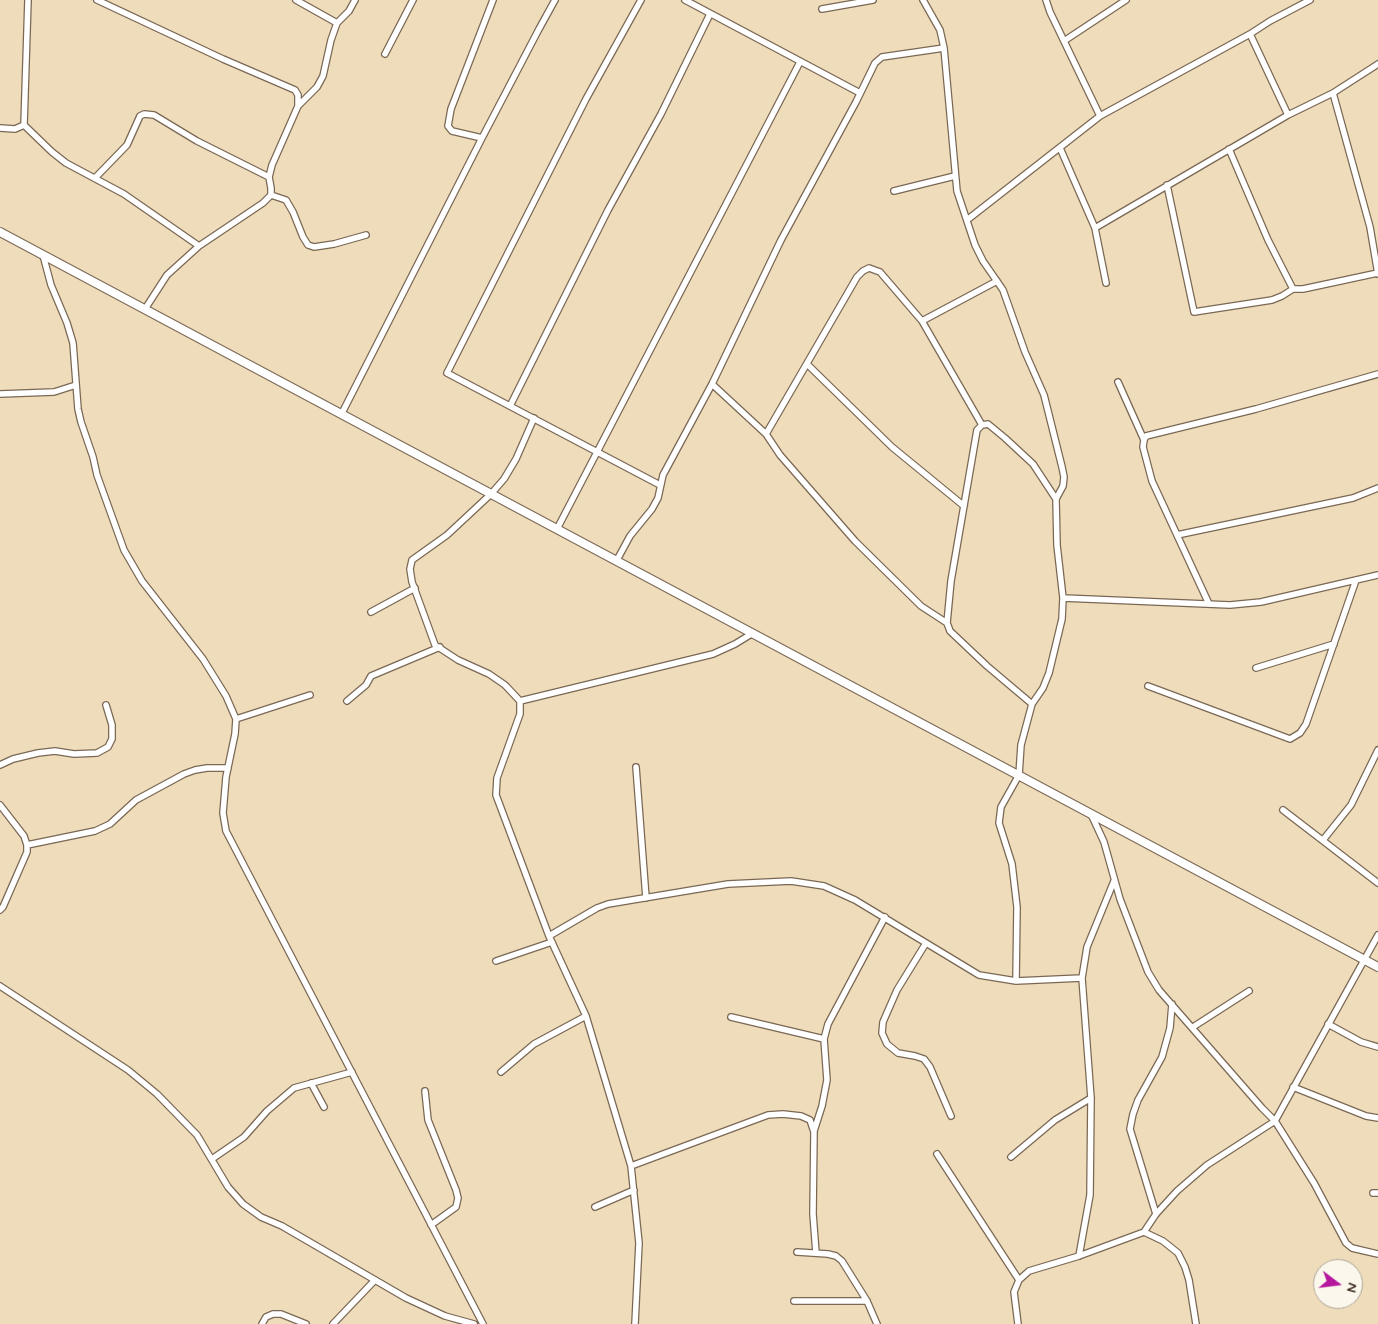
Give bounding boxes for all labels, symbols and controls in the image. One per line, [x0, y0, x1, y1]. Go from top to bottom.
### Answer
north arrow [1313, 1259, 1363, 1309]
text: N [1342, 1281, 1361, 1294]

